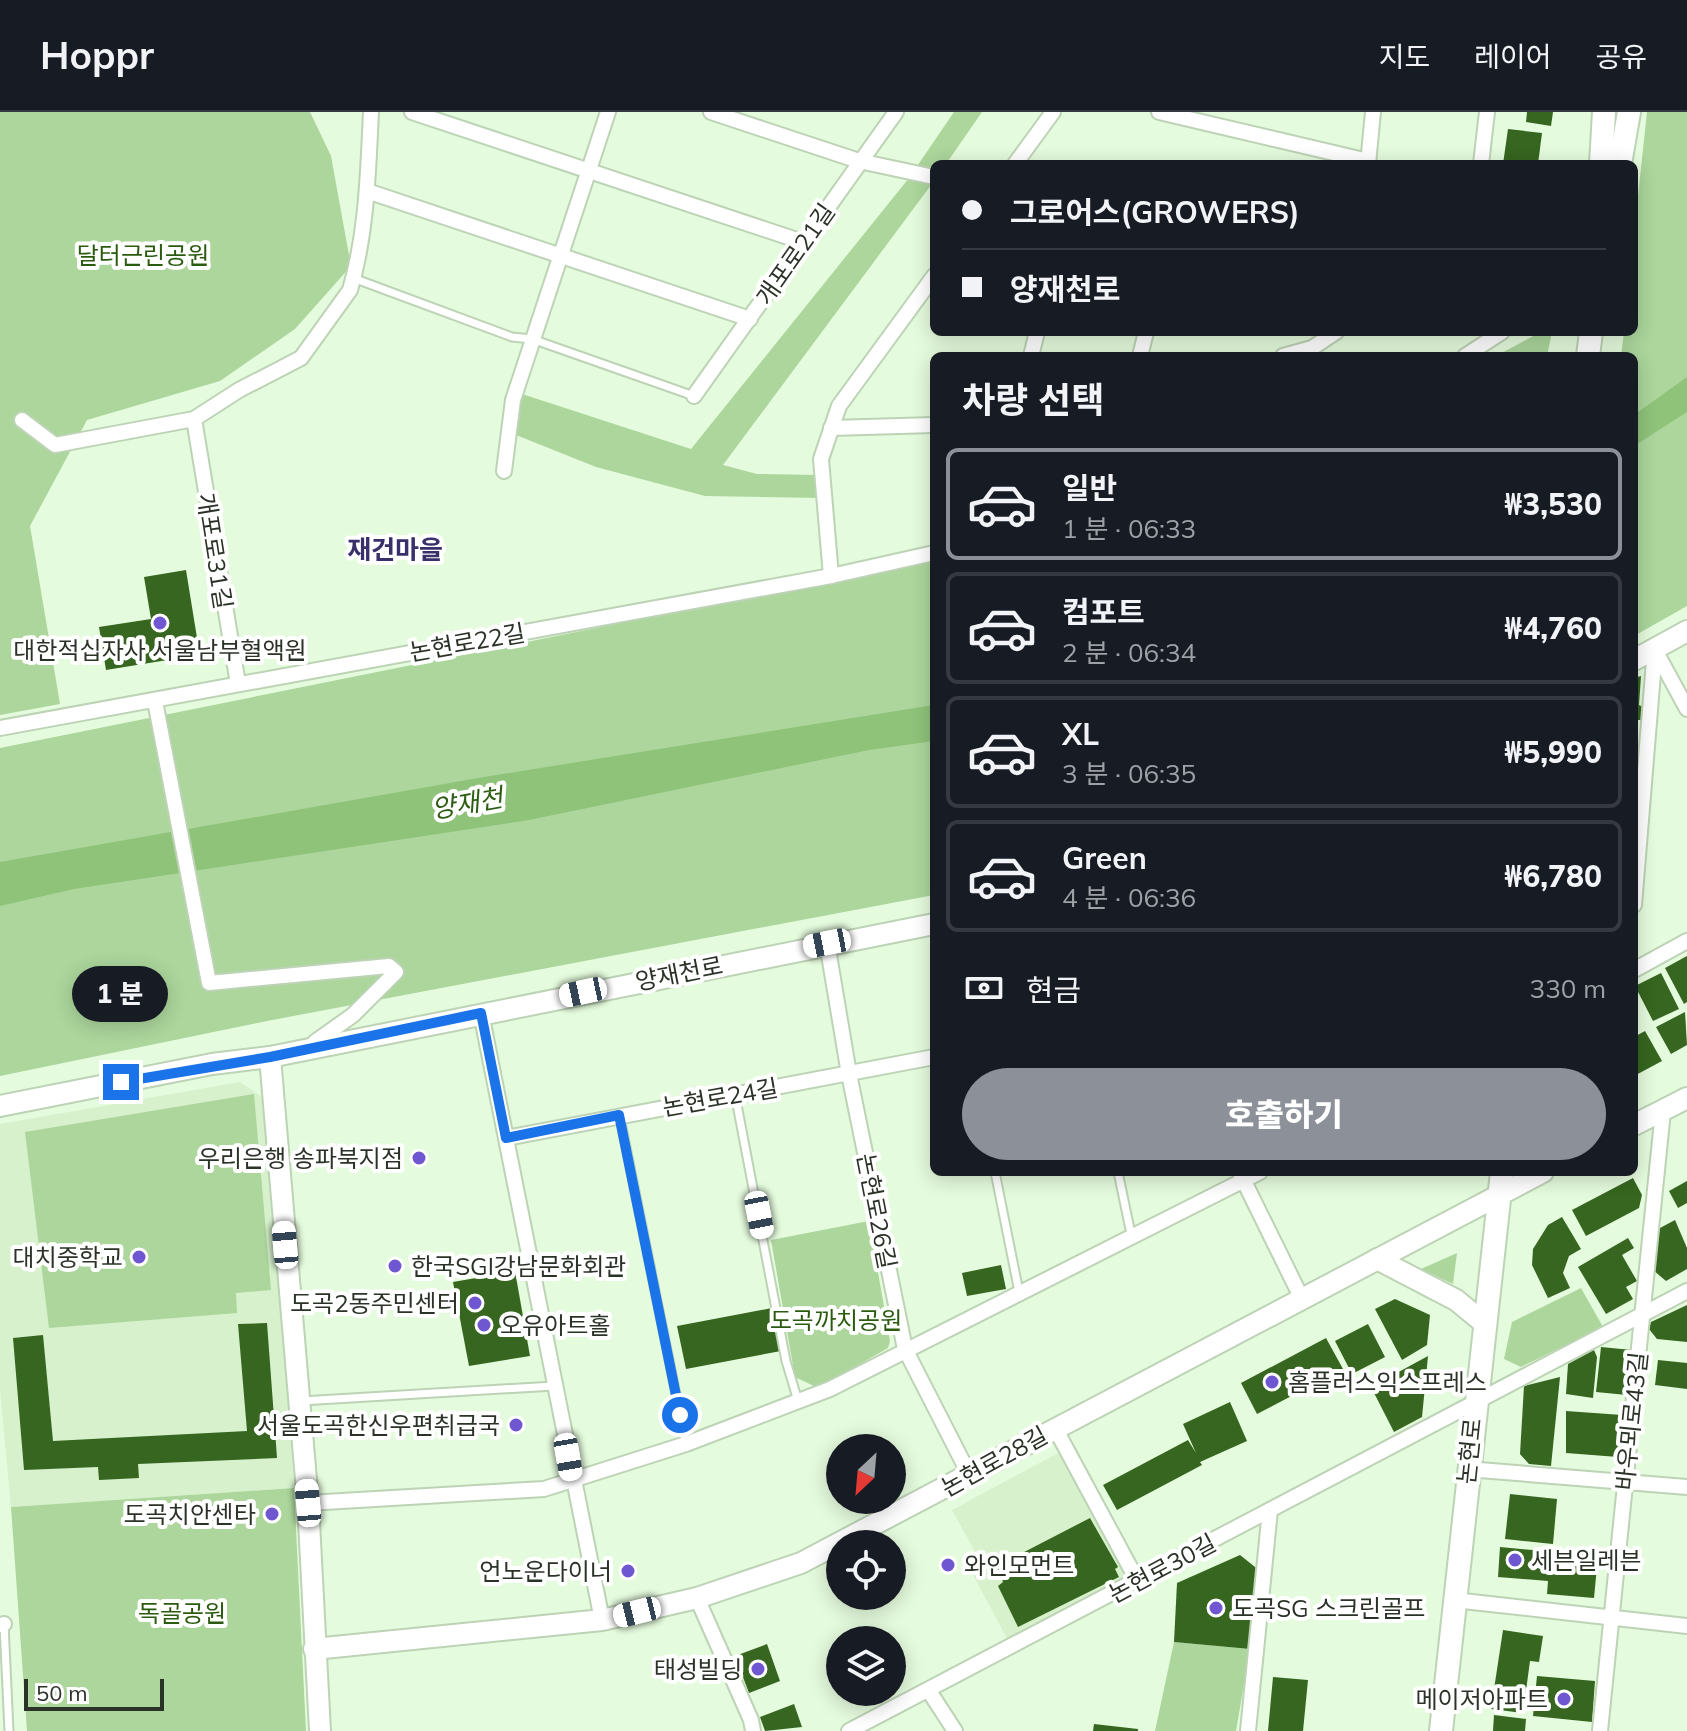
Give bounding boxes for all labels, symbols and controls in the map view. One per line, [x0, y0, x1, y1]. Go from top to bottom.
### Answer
text: Hoppr [40, 31, 154, 79]
text: 지도 [1379, 39, 1430, 74]
text: 레이어 [1474, 39, 1551, 74]
text: 공유 [1595, 39, 1647, 74]
text: 그로어스(GROWERS) [1010, 193, 1300, 231]
street label: 개포로21길 [749, 197, 841, 311]
park label: 달터근린공원 [77, 240, 209, 270]
text: 양재천로 [1010, 270, 1120, 308]
text: 차량 선택 [962, 377, 1104, 422]
icon: car [966, 468, 1038, 540]
text: 일반 [1062, 469, 1117, 507]
text: ₩3,530 [1504, 485, 1602, 523]
street label: 개포로31길 [191, 491, 239, 611]
text: 1 분 · 06:33 [1062, 512, 1196, 545]
district label: 재건마을 [347, 533, 443, 566]
icon: car [966, 592, 1038, 664]
text: 컴포트 [1062, 593, 1145, 631]
text: ₩4,760 [1504, 609, 1602, 647]
marker: 대한적십자사 서울남부혈액원 [151, 614, 169, 632]
street label: 논현로22길 [407, 617, 527, 667]
place label: 대한적십자사 서울남부혈액원 [13, 635, 307, 665]
text: 2 분 · 06:34 [1062, 636, 1196, 669]
text: XL [1062, 715, 1099, 753]
icon: car [966, 716, 1038, 788]
text: ₩5,990 [1504, 733, 1602, 771]
text: 3 분 · 06:35 [1062, 757, 1196, 790]
water label: 양재천 [429, 780, 508, 825]
text: Green [1062, 839, 1147, 877]
icon: car [966, 840, 1038, 912]
text: ₩6,780 [1504, 857, 1602, 895]
text: 4 분 · 06:36 [1062, 881, 1196, 914]
car [801, 927, 853, 959]
street label: 양재천로 [633, 950, 725, 996]
callout: 1 분 [73, 966, 169, 1022]
icon: cash [962, 966, 1006, 1010]
text: 현금 [1026, 971, 1081, 1009]
text: 330 m [1530, 972, 1606, 1005]
car [557, 975, 609, 1009]
text: 1 분 [97, 977, 143, 1010]
route end [103, 1064, 139, 1100]
button: 호출하기 [962, 1068, 1606, 1160]
street label: 논현로24길 [660, 1072, 780, 1122]
place label: 우리은행 송파북지점 [198, 1143, 403, 1173]
marker: 우리은행 송파북지점 [410, 1149, 428, 1167]
street label: 논현로26길 [851, 1151, 903, 1271]
car [743, 1189, 775, 1241]
car [271, 1220, 299, 1270]
place label: 대치중학교 [13, 1242, 123, 1272]
marker: 대치중학교 [130, 1248, 148, 1266]
place label: 한국SGI강남문화회관 [411, 1251, 626, 1281]
marker: 한국SGI강남문화회관 [386, 1257, 404, 1275]
place label: 도곡2동주민센터 [290, 1288, 459, 1318]
marker: 도곡2동주민센터 [466, 1294, 484, 1312]
park label: 도곡까치공원 [770, 1305, 902, 1335]
place label: 오유아트홀 [500, 1310, 610, 1340]
marker: 오유아트홀 [475, 1316, 493, 1334]
street label: 바우뫼로43길 [1609, 1350, 1653, 1492]
place label: 홈플러스익스프레스 [1288, 1367, 1487, 1397]
marker: 홈플러스익스프레스 [1263, 1373, 1281, 1391]
route start [662, 1397, 698, 1433]
place label: 서울도곡한신우편취급국 [257, 1410, 500, 1440]
marker: 서울도곡한신우편취급국 [507, 1416, 525, 1434]
street label: 논현로 [1451, 1416, 1487, 1486]
street label: 논현로28길 [936, 1419, 1052, 1503]
car [552, 1431, 584, 1483]
north arrow [826, 1434, 906, 1514]
map controls [826, 1434, 906, 1706]
car [294, 1478, 322, 1528]
place label: 도곡치안센타 [124, 1499, 256, 1529]
marker: 도곡치안센타 [263, 1505, 281, 1523]
street label: 논현로30길 [1103, 1527, 1221, 1609]
button: locate [826, 1530, 906, 1610]
place label: 세븐일레븐 [1531, 1545, 1641, 1575]
place label: 와인모먼트 [964, 1550, 1074, 1580]
marker: 세븐일레븐 [1506, 1551, 1524, 1569]
place label: 언노운다이너 [480, 1556, 612, 1586]
marker: 와인모먼트 [939, 1556, 957, 1574]
marker: 언노운다이너 [619, 1562, 637, 1580]
place label: 도곡SG 스크린골프 [1232, 1593, 1425, 1623]
car [611, 1595, 663, 1629]
park label: 독골공원 [138, 1598, 226, 1628]
marker: 도곡SG 스크린골프 [1207, 1599, 1225, 1617]
button: layers [826, 1626, 906, 1706]
place label: 태성빌딩 [654, 1654, 742, 1684]
marker: 태성빌딩 [749, 1660, 767, 1678]
scale bar [24, 1675, 164, 1711]
text: 50 m [36, 1679, 87, 1707]
place label: 메이저아파트 [1416, 1684, 1548, 1714]
marker: 메이저아파트 [1555, 1690, 1573, 1708]

